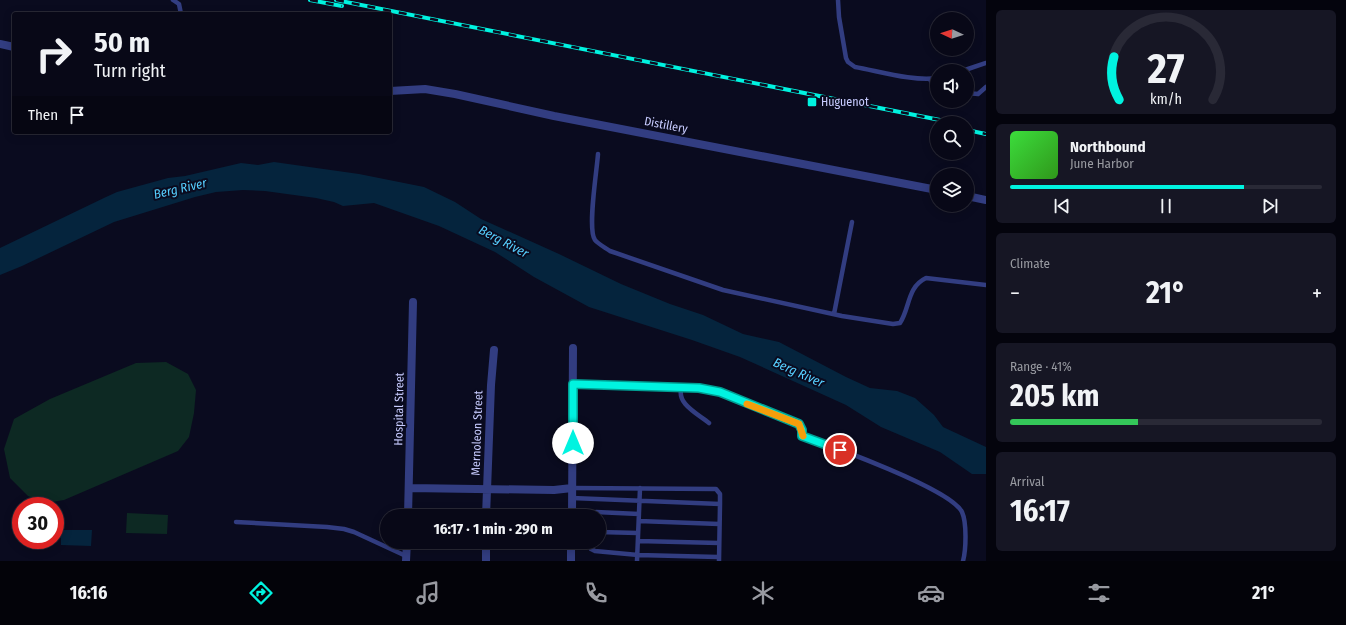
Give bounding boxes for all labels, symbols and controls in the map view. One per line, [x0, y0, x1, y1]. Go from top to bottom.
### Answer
north arrow [930, 12, 974, 56]
map controls [930, 12, 974, 212]
text: 50 m [94, 26, 150, 59]
icon: right [28, 28, 80, 80]
text: 27 [1147, 44, 1185, 94]
text: Turn right [94, 60, 166, 82]
button: sound [930, 64, 974, 108]
text: km/h [1150, 91, 1182, 108]
place label: Huguenot [821, 95, 869, 109]
marker: Huguenot [806, 96, 818, 108]
icon: arrive [66, 104, 88, 126]
text: Then [28, 106, 58, 124]
street label: Distillery [643, 114, 689, 136]
button: search [930, 116, 974, 160]
text: Northbound [1070, 138, 1146, 156]
text: June Harbor [1070, 156, 1134, 171]
button: layers [930, 168, 974, 212]
water label: Berg River [152, 175, 209, 202]
icon: previous [1051, 195, 1073, 217]
icon: pause [1155, 195, 1177, 217]
icon: next [1259, 195, 1281, 217]
water label: Berg River [476, 222, 532, 261]
text: Climate [1010, 256, 1050, 271]
text: 21° [1146, 275, 1186, 311]
text: − [1010, 280, 1020, 307]
text: + [1312, 280, 1322, 307]
water label: Berg River [771, 355, 827, 390]
text: Range · 41% [1010, 359, 1072, 374]
street label: Hospital Street [391, 372, 407, 446]
text: 205 km [1010, 378, 1099, 414]
street label: Mernoleon Street [469, 390, 485, 476]
position arrow [552, 422, 594, 464]
pin [823, 433, 857, 467]
icon: arrive [829, 439, 851, 461]
text: Arrival [1010, 474, 1044, 489]
text: 16:17 [1010, 493, 1070, 529]
speed limit sign: 30 [12, 497, 64, 549]
text: 16:17 · 1 min · 290 m [433, 520, 553, 538]
icon: directions [247, 579, 275, 607]
icon: music [414, 579, 442, 607]
icon: phone [582, 579, 610, 607]
icon: climate [749, 579, 777, 607]
icon: car [917, 579, 945, 607]
icon: filters [1085, 579, 1113, 607]
text: 16:16 [70, 582, 107, 604]
text: 21° [1252, 582, 1276, 604]

